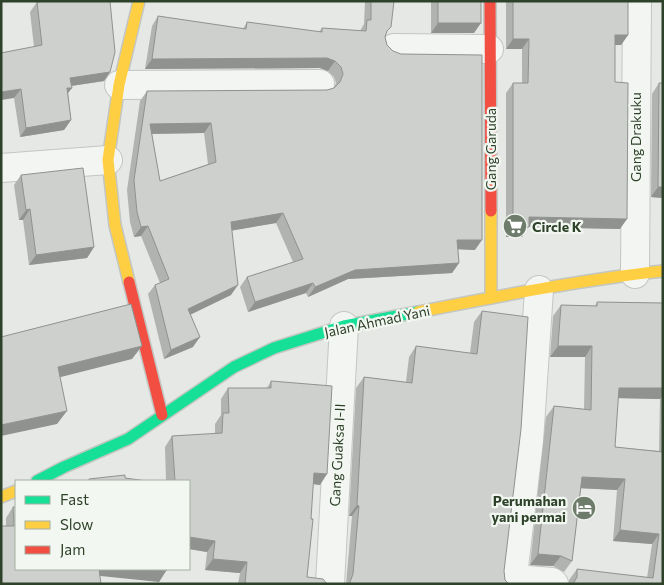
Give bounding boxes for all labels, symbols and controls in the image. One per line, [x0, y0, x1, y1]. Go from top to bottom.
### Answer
street label: Gang Drakuku [627, 92, 644, 182]
street label: Gang Garuda [482, 108, 499, 190]
supermarket icon: Circle K [502, 213, 528, 239]
place label: Circle K [532, 218, 582, 235]
street label: Jalan Ahmad Yani [323, 301, 431, 341]
street label: Gang Guaksa I-II [326, 403, 348, 507]
legend [15, 480, 190, 570]
text: Fast [60, 490, 89, 508]
place label: Perumahan yani permai [491, 492, 566, 525]
hotel icon: Perumahan yani permai [571, 495, 597, 521]
text: Slow [60, 515, 93, 533]
text: Jam [60, 540, 85, 558]

